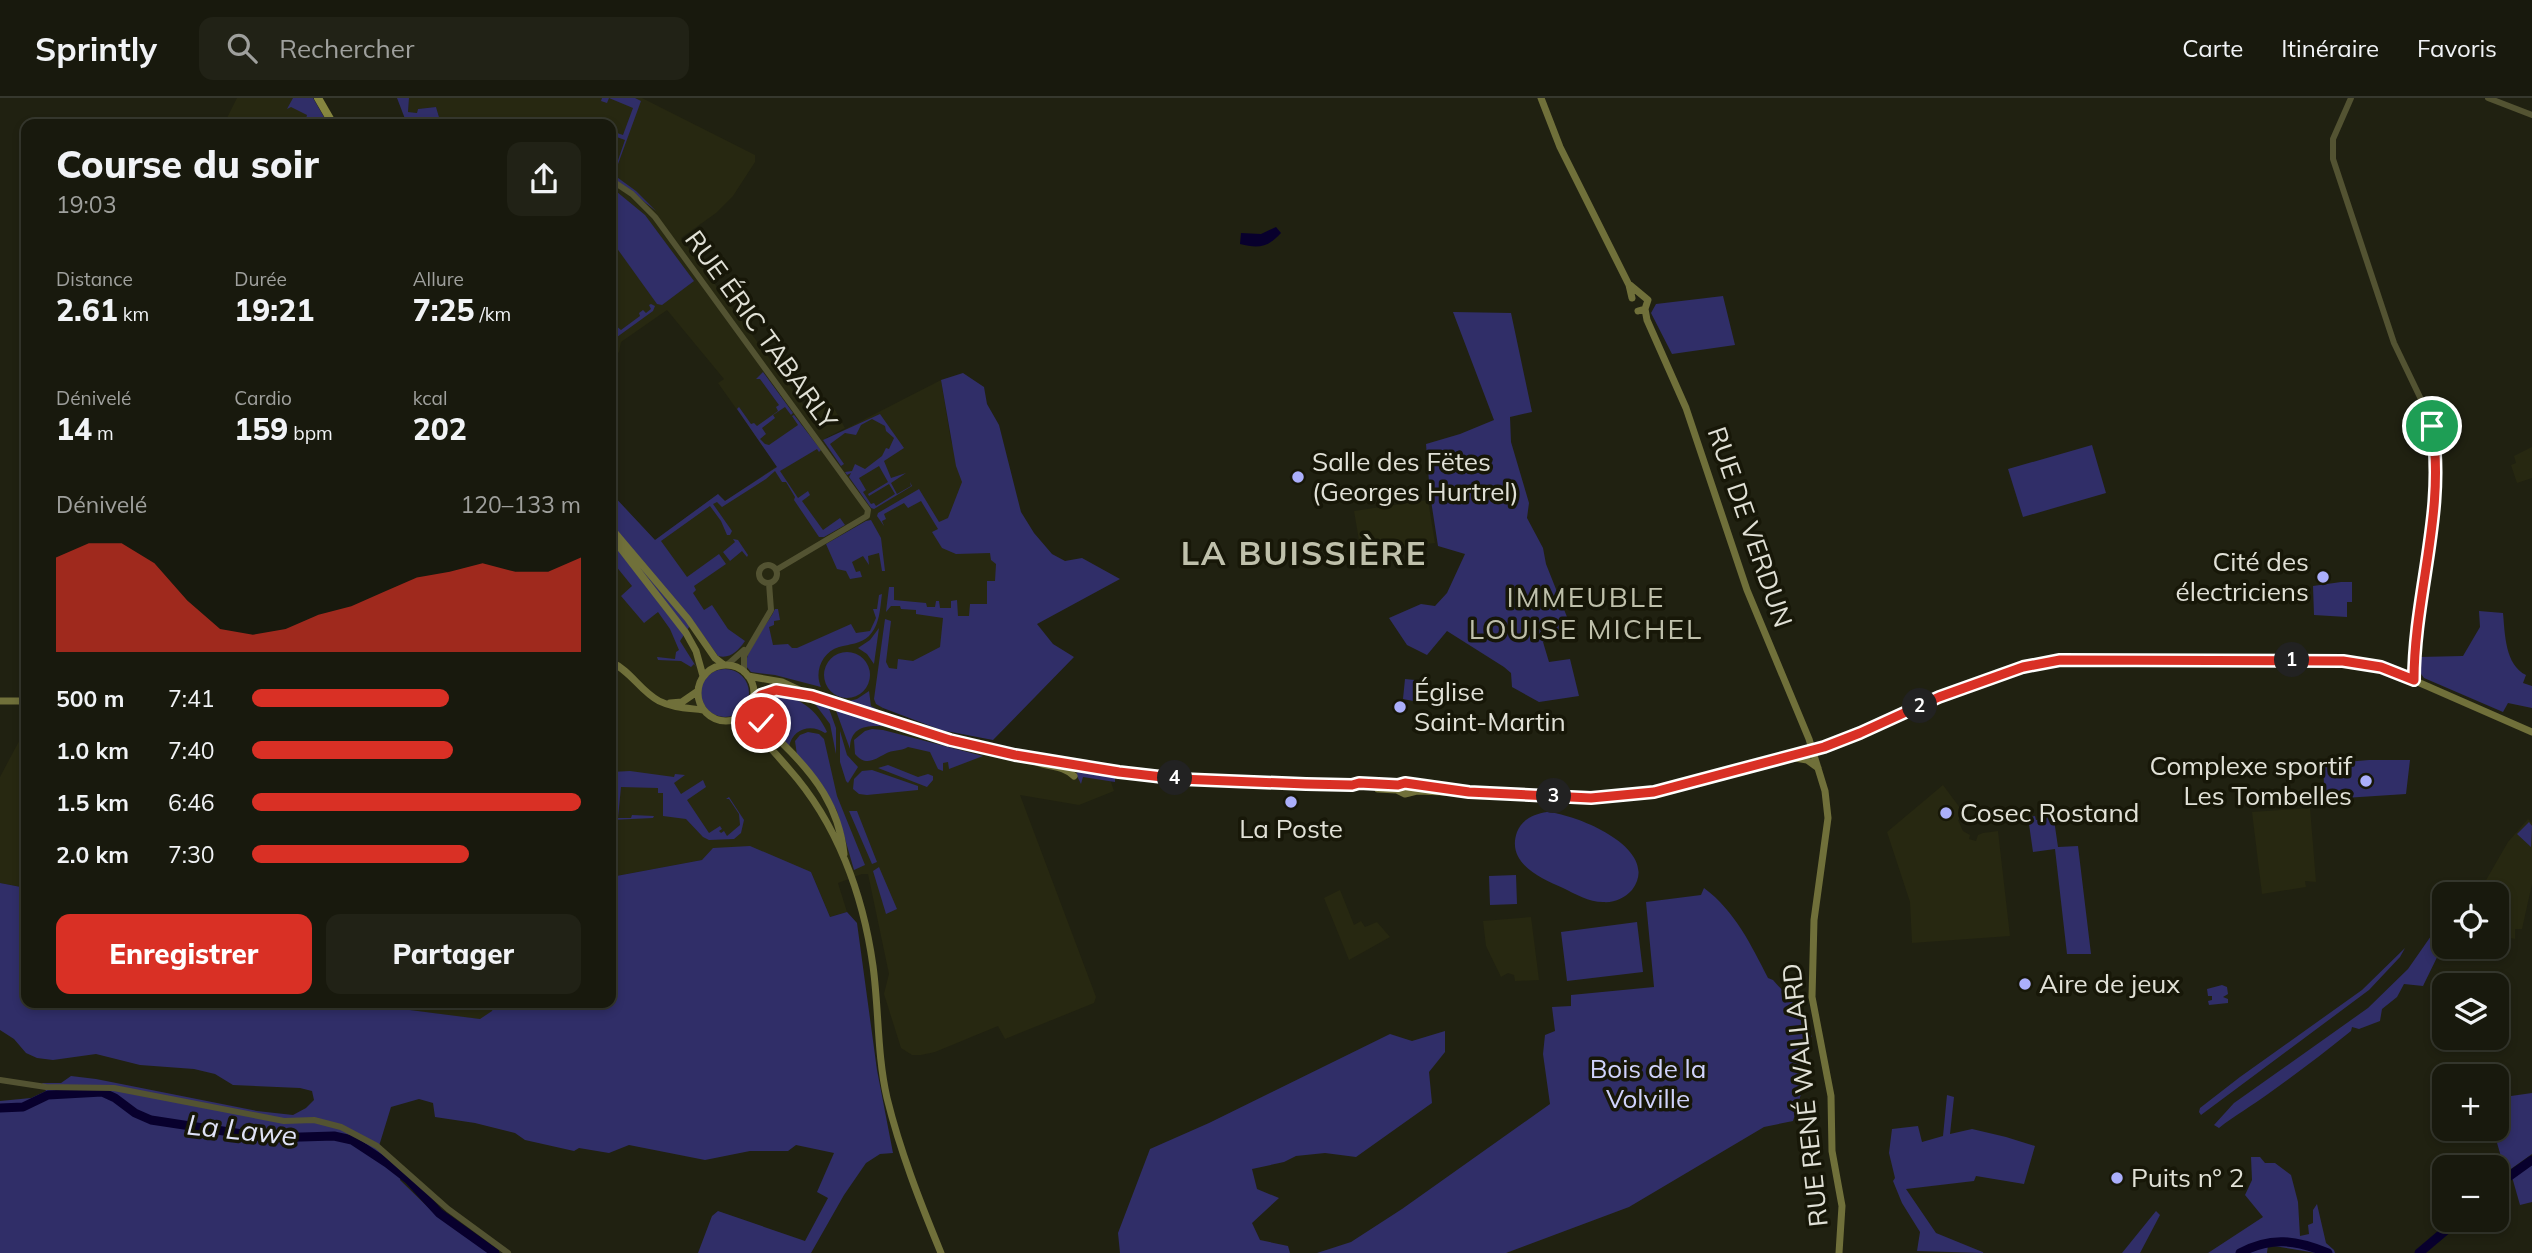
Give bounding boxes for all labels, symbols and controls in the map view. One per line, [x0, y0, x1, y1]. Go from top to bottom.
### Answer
search box [199, 17, 689, 80]
text: Sprintly [35, 28, 157, 69]
icon: search [223, 29, 261, 67]
text: Rechercher [279, 32, 414, 65]
text: Carte [2182, 33, 2243, 63]
text: Itinéraire [2281, 33, 2379, 63]
text: Favoris [2417, 33, 2497, 63]
text: Course du soir [56, 140, 319, 188]
button: share [507, 142, 581, 216]
text: 19:03 [56, 190, 116, 219]
street label: RUE ÉRIC TABARLY [678, 224, 845, 437]
text: Distance [56, 267, 133, 291]
text: Durée [234, 267, 287, 291]
text: Allure [413, 267, 464, 291]
text: 2.61 [56, 291, 118, 329]
text: 19:21 [234, 291, 314, 329]
text: 7:25 [413, 291, 474, 329]
text: km [118, 302, 149, 326]
text: /km [474, 302, 511, 326]
text: Dénivelé [56, 386, 131, 410]
text: Cardio [234, 386, 292, 410]
text: kcal [413, 386, 447, 410]
pin [2402, 396, 2462, 456]
icon: arrive [2413, 407, 2451, 445]
text: 14 [56, 410, 92, 448]
text: 159 [234, 410, 288, 448]
text: 202 [413, 410, 467, 448]
text: m [92, 421, 114, 445]
text: bpm [288, 421, 333, 445]
street label: RUE DE VERDUN [1701, 422, 1800, 631]
place label: Salle des Fëtes (Georges Hurtrel) [1312, 445, 1519, 508]
marker: Salle des Fëtes (Georges Hurtrel) [1290, 469, 1306, 485]
text: Dénivelé [56, 490, 147, 519]
text: 120–133 m [460, 490, 581, 519]
district label: LA BUISSIÈRE [1181, 532, 1427, 573]
place label: Cité des électriciens [2176, 545, 2309, 608]
marker: Cité des électriciens [2315, 569, 2331, 585]
district label: IMMEUBLE LOUISE MICHEL [1469, 579, 1703, 646]
pin: 1 [2274, 642, 2310, 678]
text: 1 [2286, 647, 2297, 671]
place label: Église Saint-Martin [1414, 675, 1566, 738]
text: 500 m [56, 684, 124, 713]
text: 7:41 [168, 684, 215, 713]
pin: 2 [1902, 688, 1938, 724]
pin [731, 693, 791, 753]
text: 2 [1914, 693, 1925, 717]
marker: Église Saint-Martin [1392, 699, 1408, 715]
icon: check [742, 704, 780, 742]
text: 1.0 km [56, 736, 129, 765]
text: 7:40 [168, 736, 215, 765]
place label: Complexe sportif Les Tombelles [2150, 749, 2353, 812]
pin: 4 [1158, 760, 1192, 796]
text: 4 [1169, 765, 1180, 789]
marker: Complexe sportif Les Tombelles [2358, 773, 2374, 789]
pin: 3 [1536, 778, 1572, 814]
text: 3 [1548, 783, 1559, 807]
text: 1.5 km [56, 788, 129, 817]
text: 6:46 [168, 788, 215, 817]
marker: La Poste [1283, 794, 1299, 810]
place label: Cosec Rostand [1960, 796, 2139, 829]
marker: Cosec Rostand [1938, 805, 1954, 821]
place label: La Poste [1239, 812, 1343, 845]
text: 2.0 km [56, 840, 129, 869]
text: 7:30 [168, 840, 215, 869]
map controls [2432, 882, 2509, 1232]
button: locate [2432, 882, 2509, 959]
button: Enregistrer [56, 914, 312, 994]
button: Partager [326, 914, 581, 994]
street label: RUE RENÉ WALLARD [1774, 962, 1835, 1228]
place label: Aire de jeux [2039, 967, 2180, 1000]
button: layers [2432, 973, 2509, 1050]
marker: Aire de jeux [2017, 976, 2033, 992]
park label: Bois de la Volville [1590, 1052, 1706, 1115]
button: + [2432, 1064, 2509, 1141]
water label: La Lawe [185, 1106, 299, 1153]
button: − [2432, 1155, 2509, 1232]
place label: Puits n° 2 [2131, 1161, 2244, 1194]
marker: Puits n° 2 [2109, 1170, 2125, 1186]

